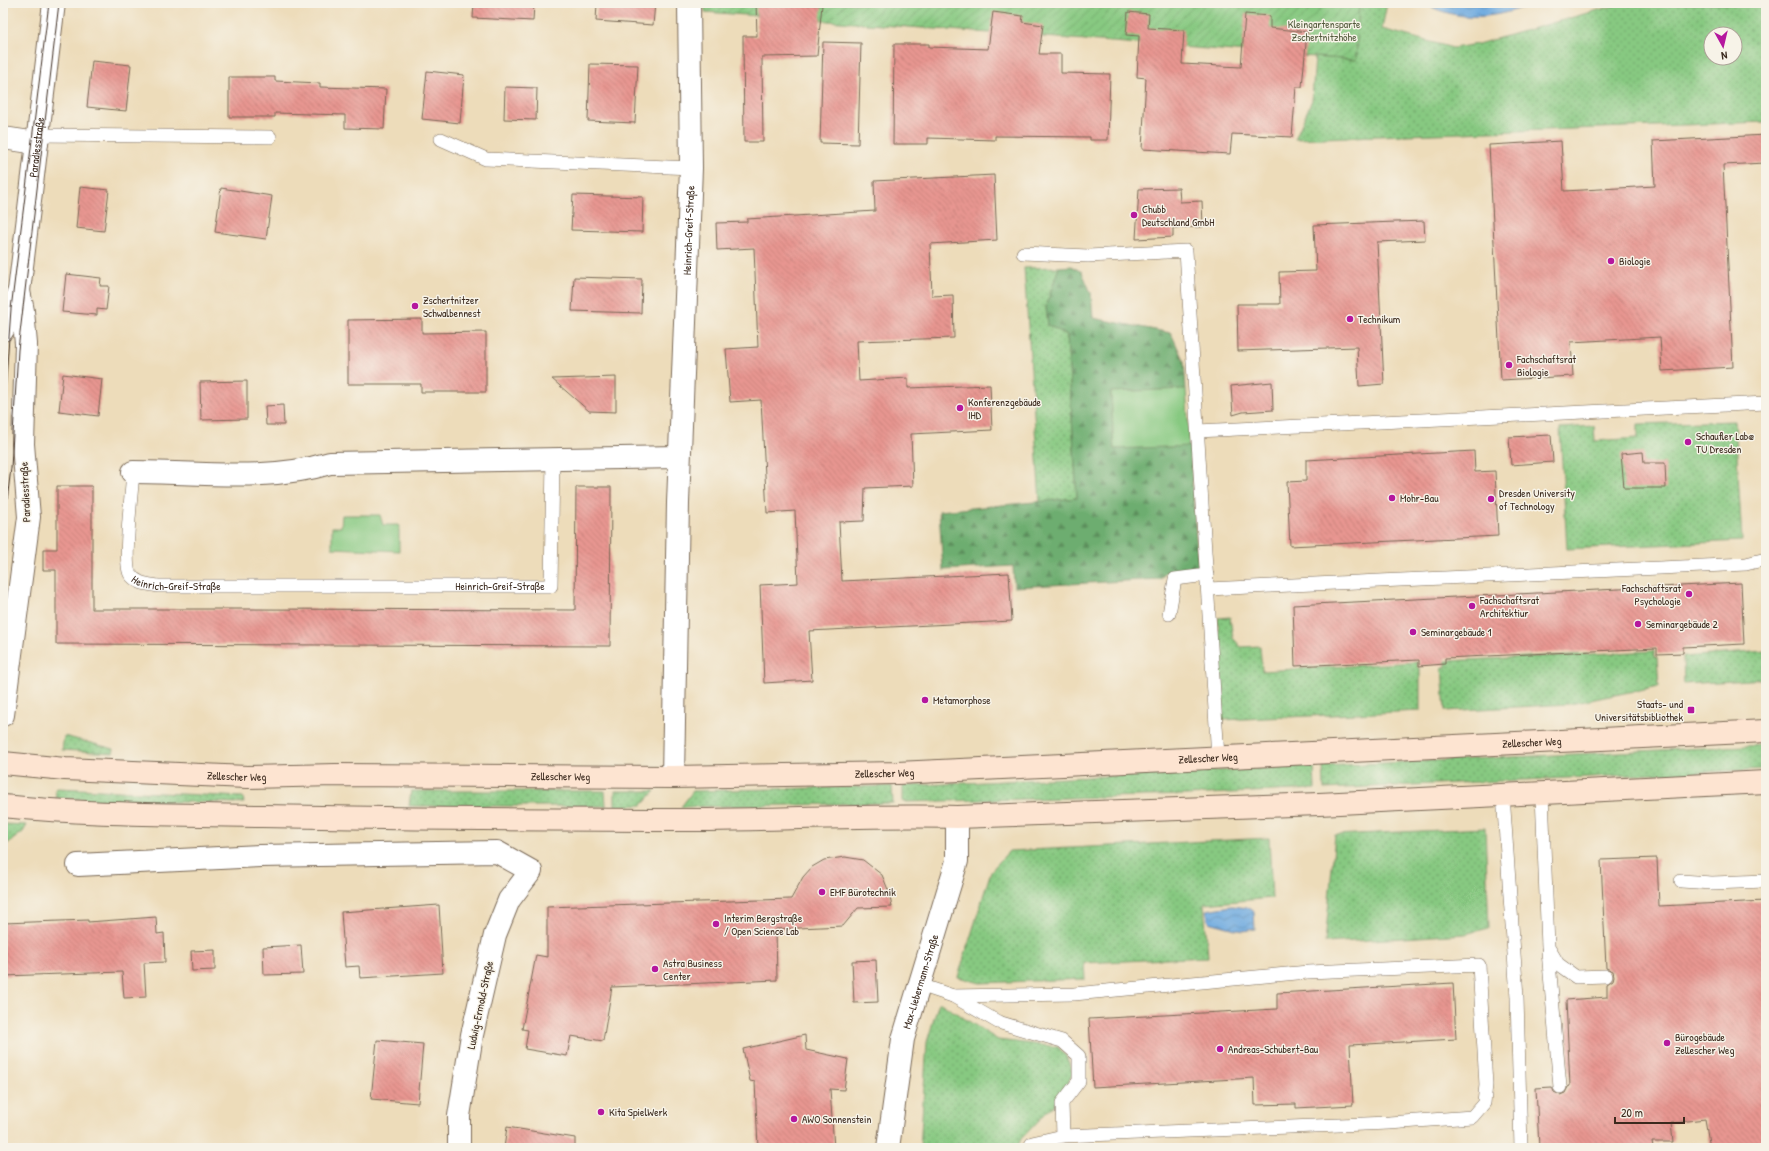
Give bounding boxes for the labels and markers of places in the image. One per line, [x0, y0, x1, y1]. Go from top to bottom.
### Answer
place label: Chubb Deutschland GmbH [1142, 202, 1214, 229]
marker: Chubb Deutschland GmbH [1129, 210, 1139, 220]
place label: Biologie [1619, 254, 1651, 268]
marker: Biologie [1606, 256, 1616, 266]
place label: Zschertnitzer Schwalbennest [423, 293, 481, 320]
marker: Zschertnitzer Schwalbennest [410, 301, 420, 311]
place label: Technikum [1358, 312, 1401, 326]
marker: Technikum [1345, 314, 1355, 324]
place label: Fachschaftsrat Biologie [1516, 352, 1576, 379]
marker: Fachschaftsrat Biologie [1504, 360, 1514, 370]
place label: Konferenzgebäude IHD [968, 395, 1042, 422]
marker: Konferenzgebäude IHD [955, 403, 965, 413]
place label: Schaufler Lab@ TU Dresden [1696, 429, 1754, 456]
marker: Schaufler Lab@ TU Dresden [1683, 437, 1693, 447]
place label: Dresden University of Technology [1499, 486, 1575, 513]
place label: Mohr-Bau [1400, 491, 1439, 505]
marker: Mohr-Bau [1387, 493, 1397, 503]
marker: Dresden University of Technology [1486, 494, 1496, 504]
place label: Fachschaftsrat Psychologie [1621, 581, 1682, 608]
marker: Fachschaftsrat Psychologie [1684, 589, 1694, 599]
place label: Fachschaftsrat Architektiur [1479, 593, 1539, 620]
marker: Fachschaftsrat Architektiur [1467, 601, 1477, 611]
place label: Seminargebäude 2 [1646, 617, 1718, 631]
marker: Seminargebäude 2 [1633, 619, 1643, 629]
place label: Seminargebäude 1 [1421, 625, 1492, 639]
marker: Seminargebäude 1 [1408, 627, 1418, 637]
place label: Metamorphose [933, 693, 991, 707]
marker: Metamorphose [920, 695, 930, 705]
place label: Staats- und Universitätsbibliothek [1595, 697, 1684, 724]
marker: Staats- und Universitätsbibliothek [1686, 705, 1696, 715]
place label: EMF Bürotechnik [830, 885, 896, 899]
marker: EMF Bürotechnik [817, 887, 827, 897]
place label: Interim Bergstraße / Open Science Lab [724, 911, 803, 938]
marker: Interim Bergstraße / Open Science Lab [711, 919, 721, 929]
place label: Astra Business Center [663, 956, 722, 983]
marker: Astra Business Center [650, 964, 660, 974]
place label: Bürogebäude Zellescher Weg [1675, 1030, 1734, 1057]
marker: Bürogebäude Zellescher Weg [1662, 1038, 1672, 1048]
place label: Andreas-Schubert-Bau [1228, 1042, 1319, 1056]
marker: Andreas-Schubert-Bau [1215, 1044, 1225, 1054]
place label: Kita SpielWerk [609, 1105, 668, 1119]
marker: Kita SpielWerk [596, 1107, 606, 1117]
place label: AWO Sonnenstein [802, 1112, 871, 1126]
marker: AWO Sonnenstein [789, 1114, 799, 1124]

